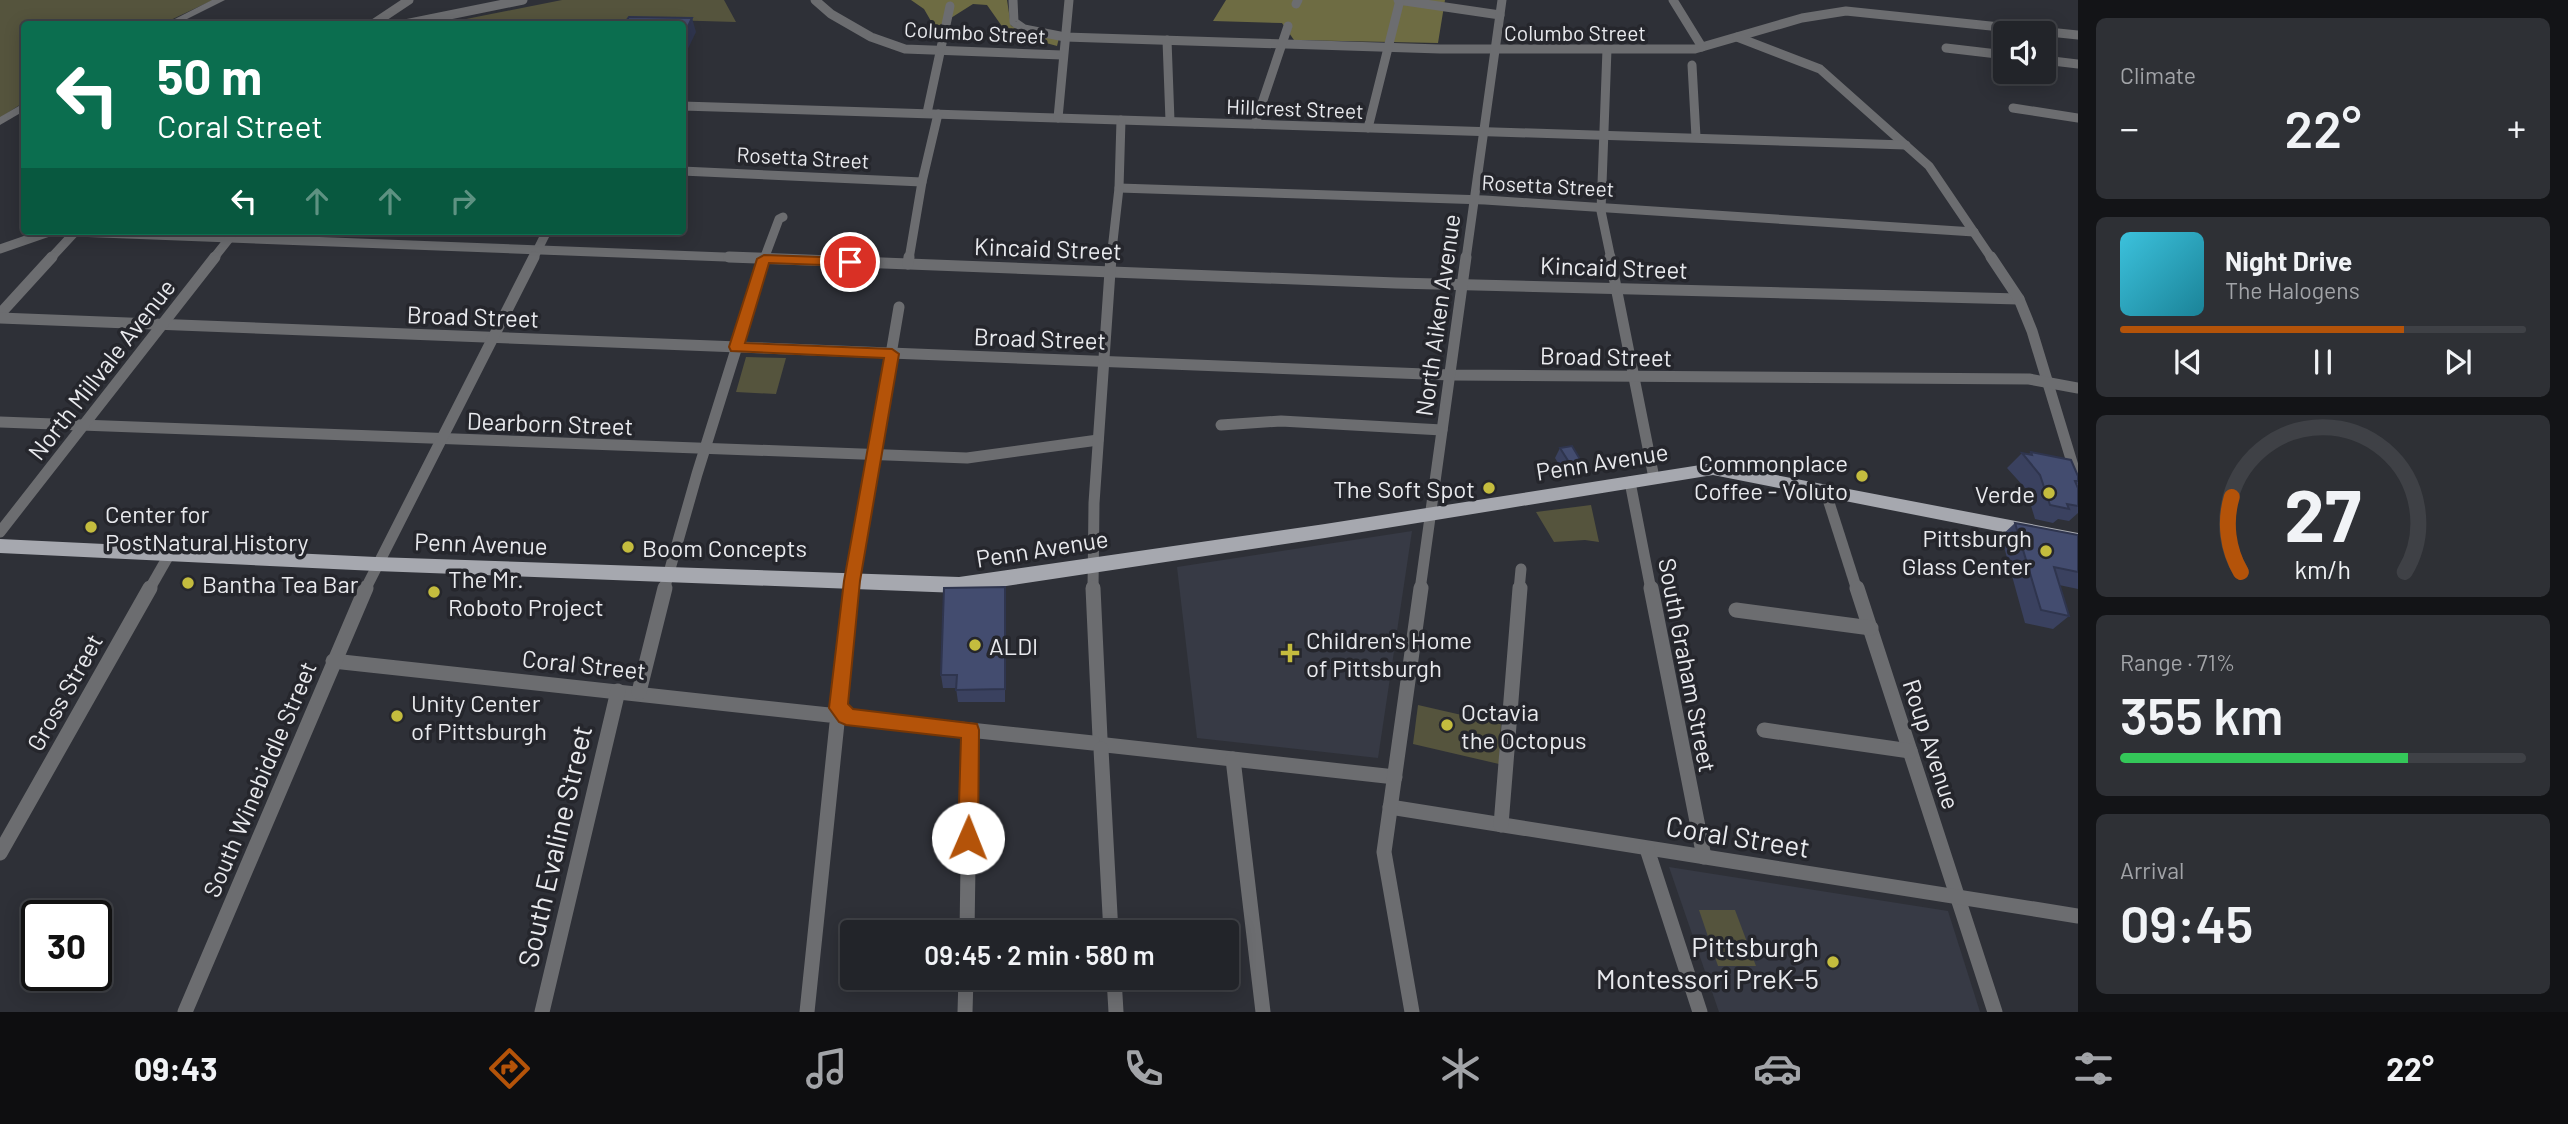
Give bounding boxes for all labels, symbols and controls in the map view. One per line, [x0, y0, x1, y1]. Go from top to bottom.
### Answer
street label: Columbo Street [903, 16, 1047, 48]
street label: Columbo Street [1504, 20, 1646, 45]
map controls [1993, 21, 2056, 84]
button: sound [1993, 21, 2056, 84]
text: 50 m [157, 46, 262, 105]
icon: left [42, 49, 133, 140]
text: Climate [2120, 61, 2196, 89]
street label: Hillcrest Street [1226, 93, 1364, 123]
text: 22° [2285, 96, 2361, 158]
text: − [2120, 104, 2139, 150]
text: + [2507, 104, 2526, 150]
text: Coral Street [157, 106, 323, 144]
street label: Rosetta Street [736, 141, 870, 173]
street label: Rosetta Street [1481, 169, 1615, 201]
icon: left [225, 182, 263, 220]
icon: ahead [298, 182, 336, 220]
icon: ahead [371, 182, 409, 220]
icon: right [444, 182, 482, 220]
street label: North Aiken Avenue [1408, 212, 1466, 418]
street label: Kincaid Street [974, 231, 1122, 265]
pin [820, 232, 880, 292]
icon: arrive [831, 243, 869, 281]
text: Night Drive [2225, 245, 2352, 276]
street label: Kincaid Street [1540, 250, 1688, 284]
street label: North Millvale Avenue [21, 273, 181, 465]
text: The Halogens [2225, 276, 2360, 304]
street label: Broad Street [406, 299, 540, 333]
street label: Broad Street [973, 321, 1107, 355]
street label: Broad Street [1540, 340, 1672, 372]
icon: previous [2169, 343, 2207, 381]
icon: pause [2304, 343, 2342, 381]
icon: next [2439, 343, 2477, 381]
street label: Dearborn Street [466, 406, 634, 440]
street label: Penn Avenue [1534, 436, 1670, 486]
place label: Commonplace Coffee - Voluto [1694, 448, 1848, 505]
marker: Commonplace Coffee - Voluto [1854, 468, 1870, 484]
text: 27 [2285, 469, 2361, 557]
place label: The Soft Spot [1333, 474, 1475, 503]
place label: Verde [1975, 479, 2035, 508]
marker: The Soft Spot [1481, 480, 1497, 496]
marker: Verde [2041, 485, 2057, 501]
place label: Center for PostNatural History [105, 499, 309, 556]
marker: Center for PostNatural History [83, 519, 99, 535]
street label: Penn Avenue [974, 523, 1110, 573]
place label: Pittsburgh Glass Center [1902, 523, 2032, 580]
street label: Penn Avenue [414, 526, 548, 560]
place label: Boom Concepts [642, 533, 807, 562]
marker: Boom Concepts [620, 539, 636, 555]
marker: Pittsburgh Glass Center [2038, 543, 2054, 559]
text: km/h [2295, 554, 2351, 584]
street label: South Graham Street [1653, 555, 1723, 775]
place label: The Mr. Roboto Project [448, 564, 604, 621]
place label: Bantha Tea Bar [202, 569, 359, 598]
marker: Bantha Tea Bar [180, 575, 196, 591]
marker: The Mr. Roboto Project [426, 584, 442, 600]
place label: Children's Home of Pittsburgh [1306, 625, 1472, 682]
street label: Gross Street [20, 628, 108, 756]
place label: ALDI [989, 631, 1038, 660]
marker: ALDI [967, 637, 983, 653]
street label: Coral Street [521, 643, 647, 685]
marker: Children's Home of Pittsburgh [1280, 643, 1300, 663]
text: Range · 71% [2120, 648, 2235, 676]
street label: South Winebiddle Street [196, 657, 322, 901]
street label: Roup Avenue [1897, 675, 1967, 813]
text: 355 km [2120, 683, 2283, 745]
place label: Unity Center of Pittsburgh [411, 688, 547, 745]
place label: Octavia the Octopus [1461, 697, 1587, 754]
marker: Unity Center of Pittsburgh [389, 708, 405, 724]
marker: Octavia the Octopus [1439, 717, 1455, 733]
street label: South Evaline Street [510, 722, 598, 970]
position arrow [931, 801, 1005, 875]
street label: Coral Street [1664, 808, 1812, 864]
text: Arrival [2120, 856, 2184, 884]
text: 09:45 [2120, 891, 2253, 953]
speed limit sign: 30 [21, 900, 112, 991]
place label: Pittsburgh Montessori PreK-5 [1596, 929, 1819, 995]
text: 09:45 · 2 min · 580 m [924, 939, 1155, 970]
marker: Pittsburgh Montessori PreK-5 [1825, 954, 1841, 970]
icon: directions [485, 1044, 534, 1093]
icon: music [802, 1044, 851, 1093]
icon: phone [1119, 1044, 1168, 1093]
icon: climate [1436, 1044, 1485, 1093]
icon: car [1753, 1044, 1802, 1093]
icon: filters [2069, 1044, 2118, 1093]
text: 09:43 [134, 1049, 217, 1087]
text: 22° [2386, 1049, 2434, 1087]

